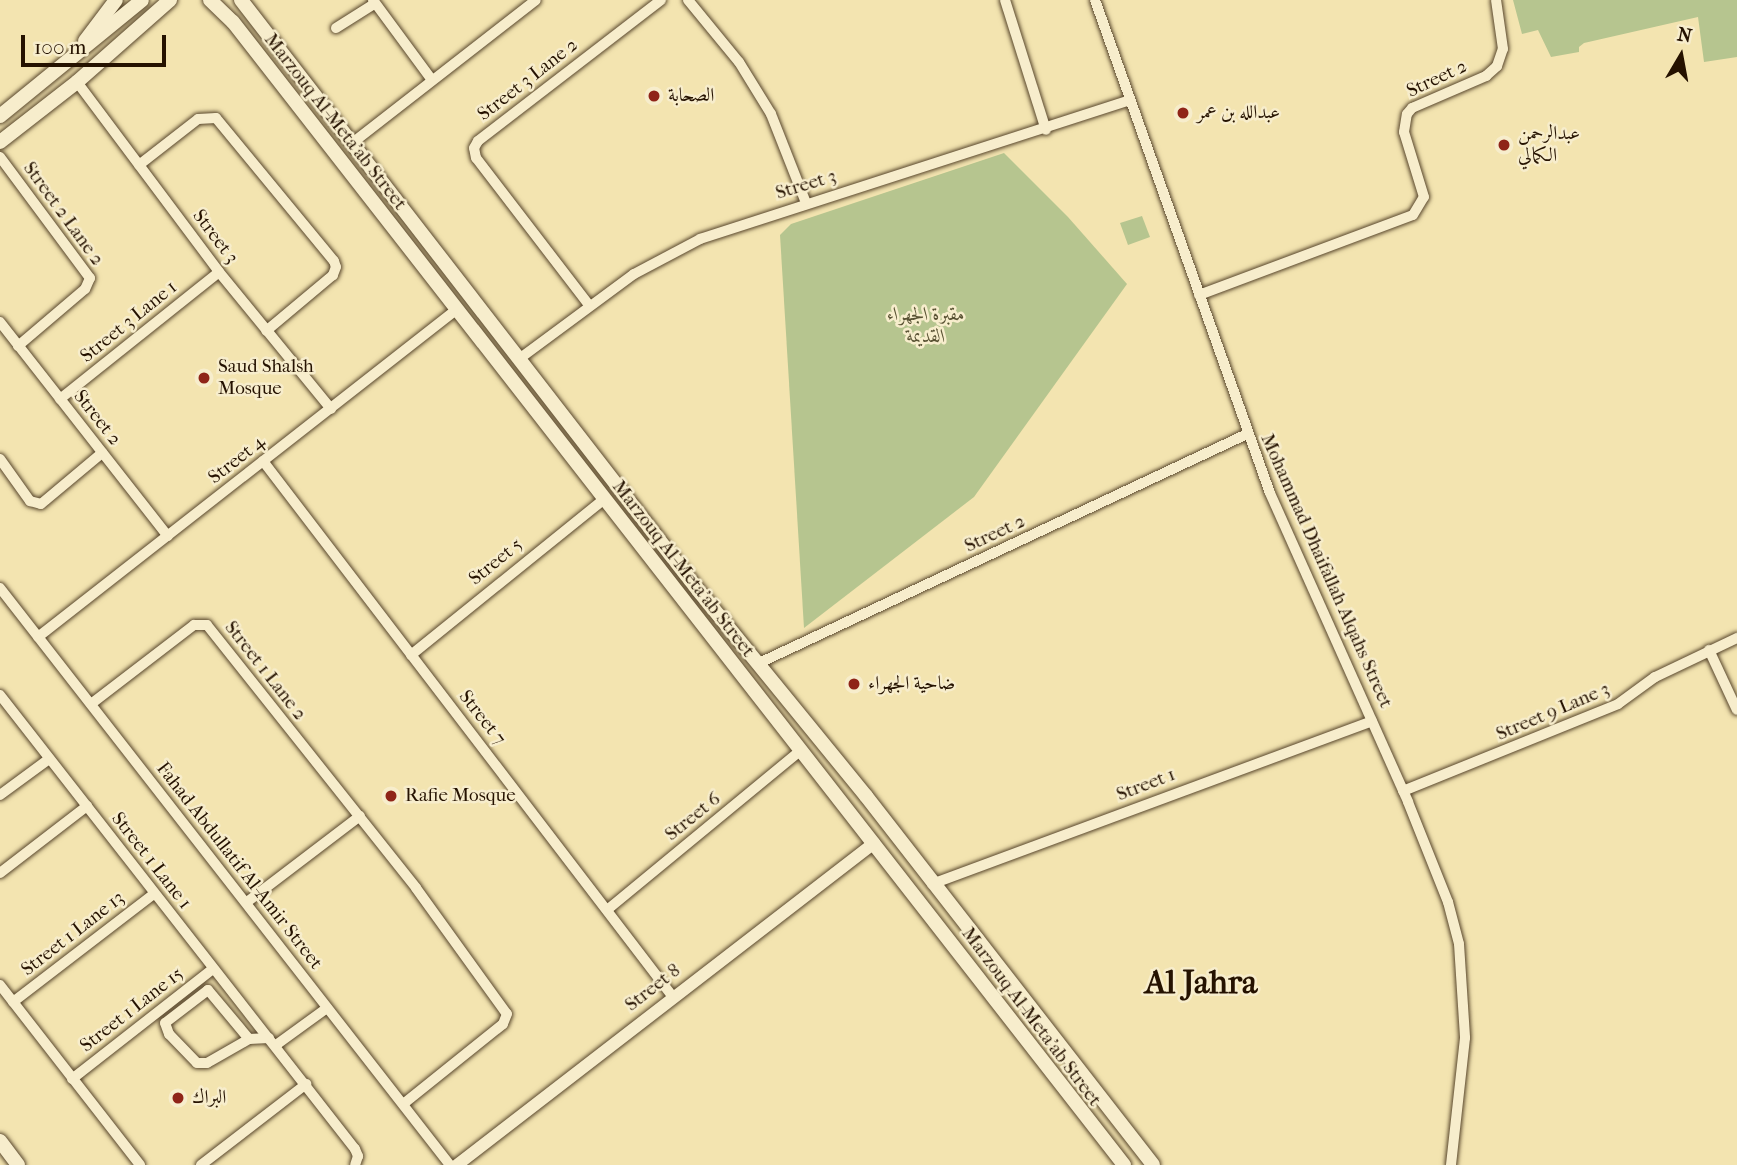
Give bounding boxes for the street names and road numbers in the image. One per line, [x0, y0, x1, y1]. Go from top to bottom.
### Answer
street label: Marzouq Al-Meta'ab Street [259, 29, 411, 215]
street label: Street 3 Lane 2 [473, 34, 583, 126]
street label: Street 2 [1403, 55, 1471, 103]
street label: Street 2 Lane 2 [18, 158, 108, 270]
street label: Street 3 [773, 165, 839, 205]
street label: Street 3 [187, 205, 243, 269]
street label: Street 3 Lane 1 [76, 276, 182, 368]
street label: Street 2 [68, 386, 126, 450]
street label: Mohammad Dhaifallah Alqahs Street [1255, 430, 1397, 712]
street label: Street 4 [204, 431, 270, 489]
street label: Marzouq Al-Meta'ab Street [607, 476, 759, 662]
street label: Street 2 [961, 510, 1029, 558]
street label: Street 5 [465, 533, 527, 591]
street label: Street 1 Lane 2 [219, 617, 311, 725]
street label: Street 9 Lane 3 [1493, 678, 1613, 746]
street label: Street 7 [454, 686, 510, 750]
street label: Fahad Abdullatif Al-Amir Street [151, 758, 327, 974]
street label: Street 1 [1113, 763, 1179, 807]
street label: Street 6 [661, 788, 725, 846]
street label: Street 1 Lane 1 [106, 808, 196, 914]
street label: Street 1 Lane 13 [17, 887, 129, 981]
street label: Marzouq Al-Meta'ab Street [956, 923, 1106, 1111]
street label: Street 8 [621, 959, 685, 1017]
street label: Street 1 Lane 15 [76, 963, 188, 1057]

